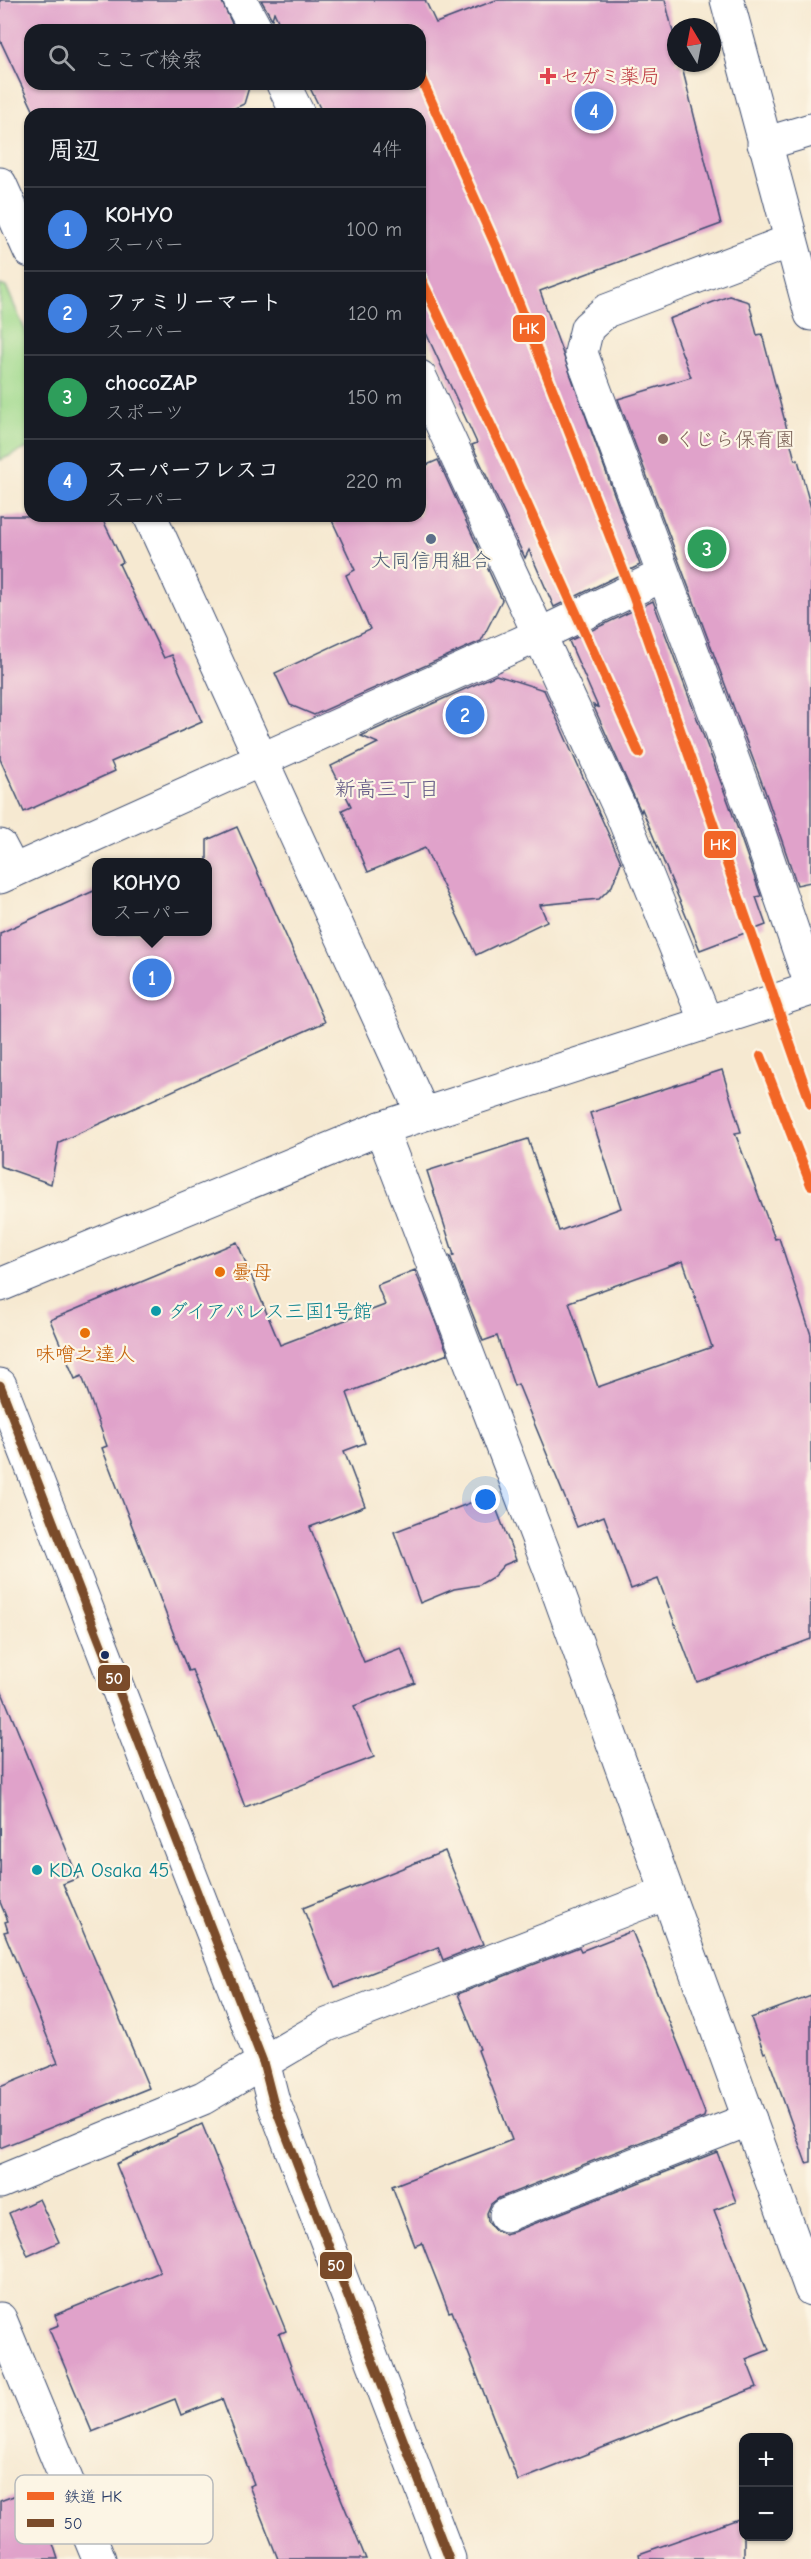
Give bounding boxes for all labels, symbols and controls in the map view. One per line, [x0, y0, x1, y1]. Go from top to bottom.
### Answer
north arrow [667, 18, 721, 72]
search box [24, 24, 426, 90]
icon: search [45, 41, 78, 74]
text: ここで検索 [93, 47, 203, 73]
place label: セガミ薬局 [560, 65, 660, 88]
marker: セガミ薬局 [541, 69, 555, 83]
pin: 4 [574, 88, 614, 134]
text: 周辺 [48, 136, 100, 166]
text: 4件 [372, 138, 402, 161]
text: KOHYO [105, 202, 173, 228]
text: 1 [64, 218, 71, 241]
text: 100 m [347, 218, 402, 241]
text: スーパー [105, 233, 184, 256]
text: ファミリーマート [105, 289, 282, 315]
text: 2 [63, 302, 72, 325]
text: 120 m [348, 302, 402, 325]
line badge: HK [512, 314, 546, 343]
text: スーパー [105, 320, 184, 343]
text: HK [519, 320, 539, 338]
text: chocoZAP [105, 370, 197, 396]
text: 3 [63, 386, 72, 409]
text: 150 m [348, 386, 402, 409]
text: スポーツ [105, 401, 185, 424]
place label: くじら保育園 [675, 428, 795, 451]
marker: くじら保育園 [656, 432, 670, 446]
text: スーパーフレスコ [105, 457, 279, 483]
text: 4 [63, 470, 72, 493]
text: 220 m [346, 470, 402, 493]
text: スーパー [105, 488, 184, 511]
pin: 3 [688, 526, 726, 572]
marker: 大同信用組合 [424, 532, 438, 546]
place label: 大同信用組合 [371, 549, 491, 572]
pin: 2 [446, 692, 484, 738]
district label: 新高三丁目 [335, 777, 440, 801]
line badge: HK [703, 830, 737, 859]
text: HK [710, 836, 730, 854]
popup [92, 858, 212, 936]
text: KOHYO [112, 870, 180, 896]
text: スーパー [112, 901, 192, 924]
pin: 1 [132, 956, 172, 1000]
place label: 曇母 [232, 1261, 272, 1284]
marker: 曇母 [213, 1265, 227, 1279]
place label: ダイアパレス三国1号館 [168, 1300, 373, 1323]
marker: ダイアパレス三国1号館 [149, 1304, 163, 1318]
marker: 味噌之達人 [78, 1326, 92, 1340]
place label: 味噌之達人 [35, 1343, 135, 1366]
your location [471, 1485, 500, 1514]
unlabelled marker [99, 1649, 111, 1661]
line badge: 50 [97, 1664, 131, 1692]
text: 50 [105, 1670, 123, 1688]
place label: KDA Osaka 45 [49, 1859, 169, 1882]
marker: KDA Osaka 45 [30, 1863, 44, 1877]
line badge: 50 [319, 2251, 353, 2280]
text: 50 [327, 2257, 345, 2275]
map controls [739, 2433, 793, 2541]
button: + [739, 2433, 793, 2487]
legend [15, 2475, 213, 2544]
button: − [739, 2487, 793, 2541]
text: 鉄道 HK [64, 2488, 122, 2506]
text: 50 [64, 2515, 82, 2533]

